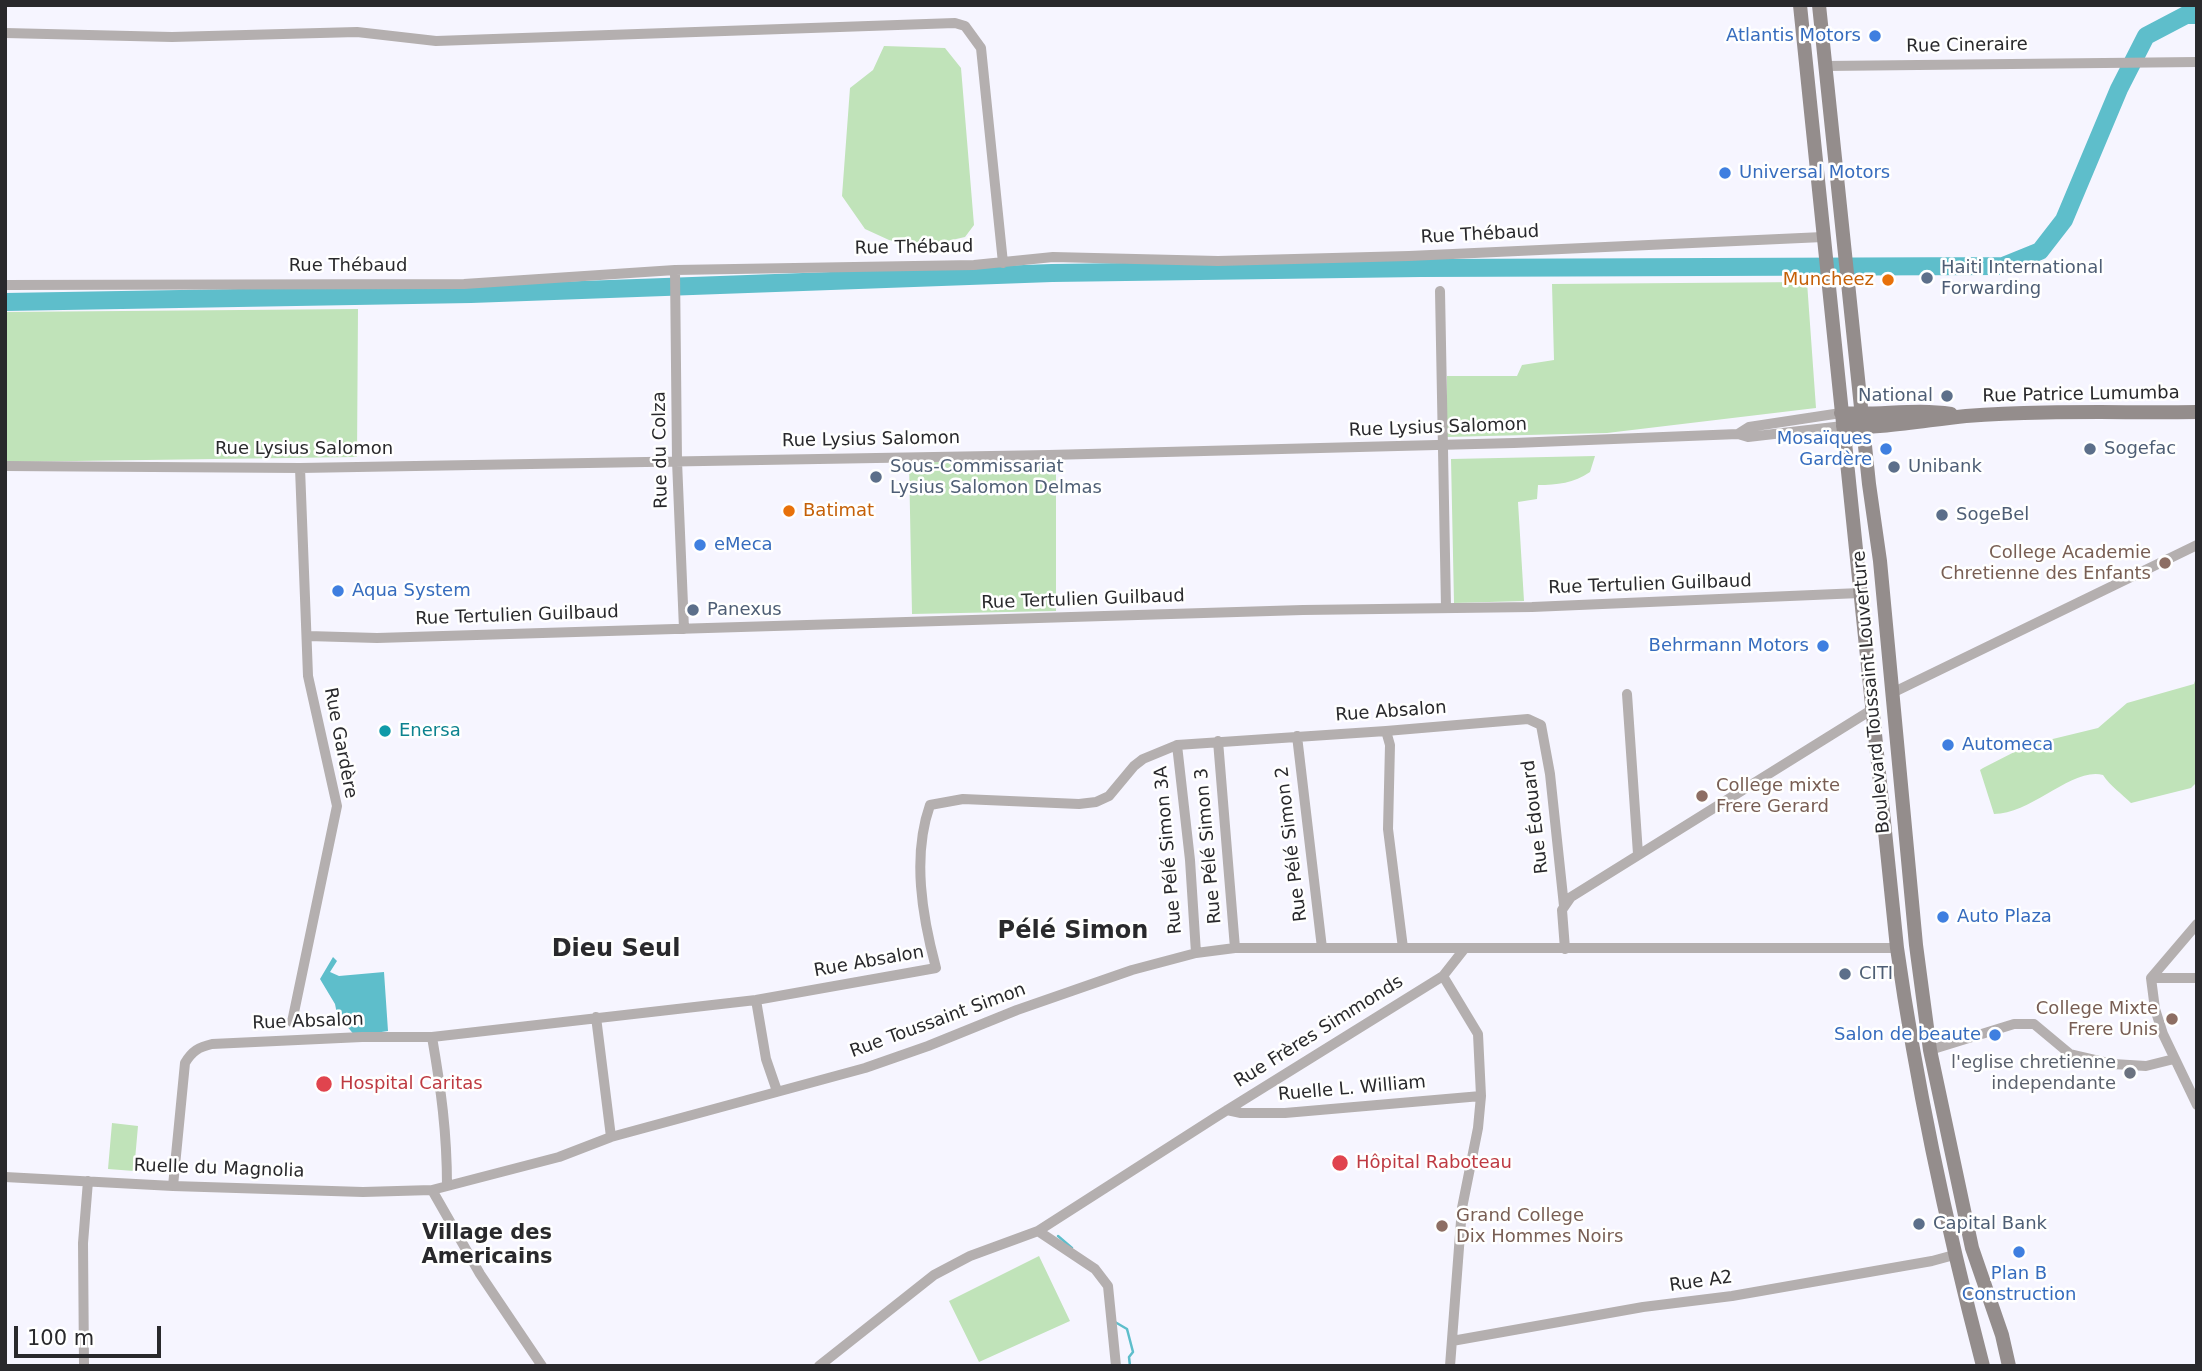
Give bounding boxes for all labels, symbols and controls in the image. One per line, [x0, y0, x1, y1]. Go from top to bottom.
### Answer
place label: Atlantis Motors [1726, 25, 1861, 47]
marker: Atlantis Motors [1867, 28, 1883, 44]
street label: Rue Cineraire [1906, 34, 2028, 58]
place label: Universal Motors [1739, 162, 1890, 184]
marker: Universal Motors [1717, 165, 1733, 181]
street label: Rue Thébaud [1420, 221, 1540, 249]
street label: Rue Thébaud [854, 236, 974, 260]
street label: Rue Thébaud [289, 255, 407, 277]
place label: Haiti International Forwarding [1941, 257, 2103, 300]
place label: Muncheez [1783, 269, 1874, 291]
marker: Haiti International Forwarding [1919, 270, 1935, 286]
marker: Muncheez [1880, 272, 1896, 288]
street label: Rue Patrice Lumumba [1982, 382, 2180, 408]
place label: National [1858, 385, 1933, 407]
marker: National [1939, 388, 1955, 404]
street label: Rue du Colza [649, 391, 673, 509]
street label: Rue Lysius Salomon [1349, 414, 1527, 442]
street label: Rue Lysius Salomon [782, 428, 960, 452]
place label: Mosaïques Gardère [1777, 428, 1872, 471]
street label: Rue Lysius Salomon [215, 438, 393, 460]
place label: Sogefac [2104, 438, 2176, 460]
marker: Mosaïques Gardère [1878, 441, 1894, 457]
marker: Sogefac [2082, 441, 2098, 457]
place label: Sous-Commissariat Lysius Salomon Delmas [890, 456, 1102, 498]
place label: Unibank [1908, 456, 1982, 478]
marker: Unibank [1886, 459, 1902, 475]
marker: Sous-Commissariat Lysius Salomon Delmas [868, 469, 884, 485]
place label: Batimat [803, 500, 874, 522]
marker: Batimat [781, 503, 797, 519]
place label: SogeBel [1956, 504, 2029, 526]
marker: SogeBel [1934, 507, 1950, 523]
place label: eMeca [714, 534, 773, 556]
marker: eMeca [692, 537, 708, 553]
place label: College Academie Chretienne des Enfants [1941, 542, 2151, 584]
street label: Boulevard Toussaint Louverture [1849, 550, 1895, 834]
marker: College Academie Chretienne des Enfants [2157, 555, 2173, 571]
street label: Rue Tertulien Guilbaud [1548, 571, 1752, 599]
place label: Aqua System [352, 580, 471, 602]
marker: Aqua System [330, 583, 346, 599]
street label: Rue Tertulien Guilbaud [981, 586, 1185, 614]
place label: Panexus [707, 599, 782, 621]
street label: Rue Tertulien Guilbaud [415, 602, 619, 630]
marker: Panexus [685, 602, 701, 618]
place label: Behrmann Motors [1649, 635, 1809, 657]
marker: Behrmann Motors [1815, 638, 1831, 654]
street label: Rue Gardère [319, 686, 361, 800]
street label: Rue Absalon [1335, 697, 1447, 727]
place label: Enersa [399, 720, 461, 742]
marker: Enersa [377, 723, 393, 739]
place label: Automeca [1962, 734, 2053, 756]
marker: Automeca [1940, 737, 1956, 753]
street label: Rue Édouard [1518, 759, 1554, 875]
street label: Rue Pélé Simon 3A [1151, 765, 1187, 935]
street label: Rue Pélé Simon 2 [1272, 765, 1312, 923]
street label: Rue Pélé Simon 3 [1191, 767, 1227, 925]
place label: College mixte Frere Gerard [1716, 775, 1840, 818]
marker: College mixte Frere Gerard [1694, 788, 1710, 804]
place label: Auto Plaza [1957, 906, 2052, 928]
marker: Auto Plaza [1935, 909, 1951, 925]
district label: Pélé Simon [998, 918, 1148, 946]
district label: Dieu Seul [552, 936, 680, 964]
street label: Rue Absalon [812, 942, 926, 982]
place label: CITI [1859, 963, 1893, 985]
marker: CITI [1837, 966, 1853, 982]
street label: Rue Frères Simmonds [1231, 971, 1407, 1093]
street label: Rue Toussaint Simon [847, 979, 1029, 1063]
place label: College Mixte Frere Unis [2036, 998, 2158, 1040]
street label: Rue Absalon [252, 1009, 364, 1035]
marker: College Mixte Frere Unis [2164, 1011, 2180, 1027]
place label: Salon de beaute [1834, 1024, 1981, 1046]
marker: Salon de beaute [1987, 1027, 2003, 1043]
place label: l'eglise chretienne independante [1951, 1052, 2116, 1094]
marker: l'eglise chretienne independante [2122, 1065, 2138, 1081]
street label: Ruelle L. William [1277, 1072, 1427, 1106]
place label: Hospital Caritas [340, 1073, 483, 1095]
marker: Hospital Caritas [314, 1074, 334, 1094]
place label: Hôpital Raboteau [1356, 1152, 1512, 1174]
marker: Hôpital Raboteau [1330, 1153, 1350, 1173]
street label: Ruelle du Magnolia [133, 1155, 305, 1183]
place label: Grand College Dix Hommes Noirs [1456, 1205, 1623, 1248]
place label: Capital Bank [1933, 1213, 2047, 1235]
marker: Capital Bank [1911, 1216, 1927, 1232]
marker: Grand College Dix Hommes Noirs [1434, 1218, 1450, 1234]
district label: Village des Americains [421, 1221, 553, 1271]
marker: Plan B Construction [2011, 1244, 2027, 1260]
place label: Plan B Construction [1962, 1263, 2076, 1306]
street label: Rue A2 [1668, 1267, 1734, 1297]
scale bar [18, 1312, 164, 1356]
text: 100 m [27, 1326, 94, 1350]

